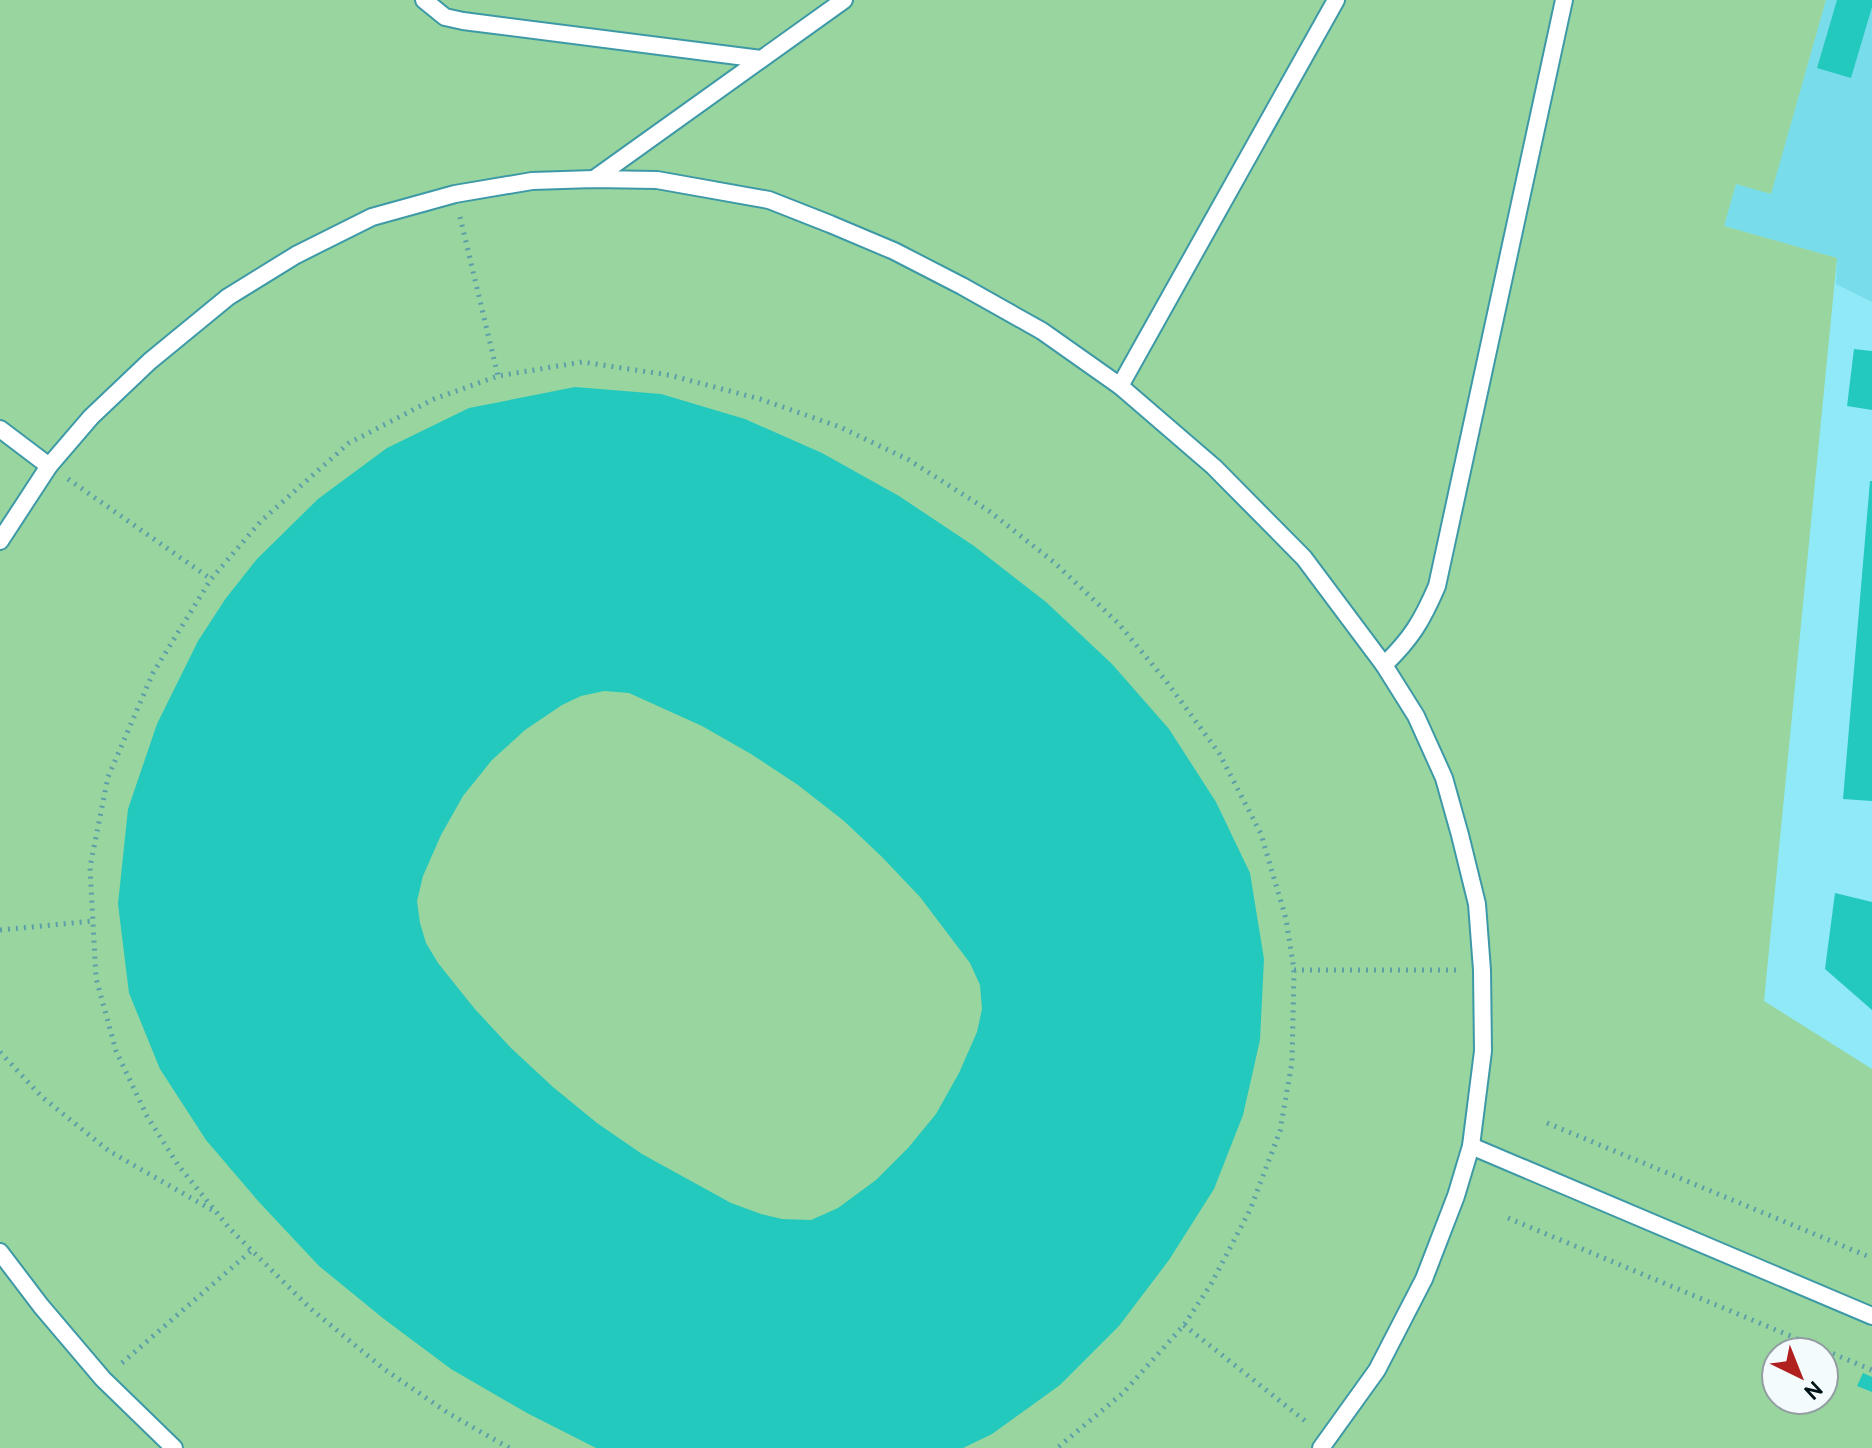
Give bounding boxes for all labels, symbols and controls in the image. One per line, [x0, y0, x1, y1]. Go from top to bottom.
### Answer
north arrow [1760, 1336, 1840, 1416]
text: N [1797, 1374, 1827, 1404]

